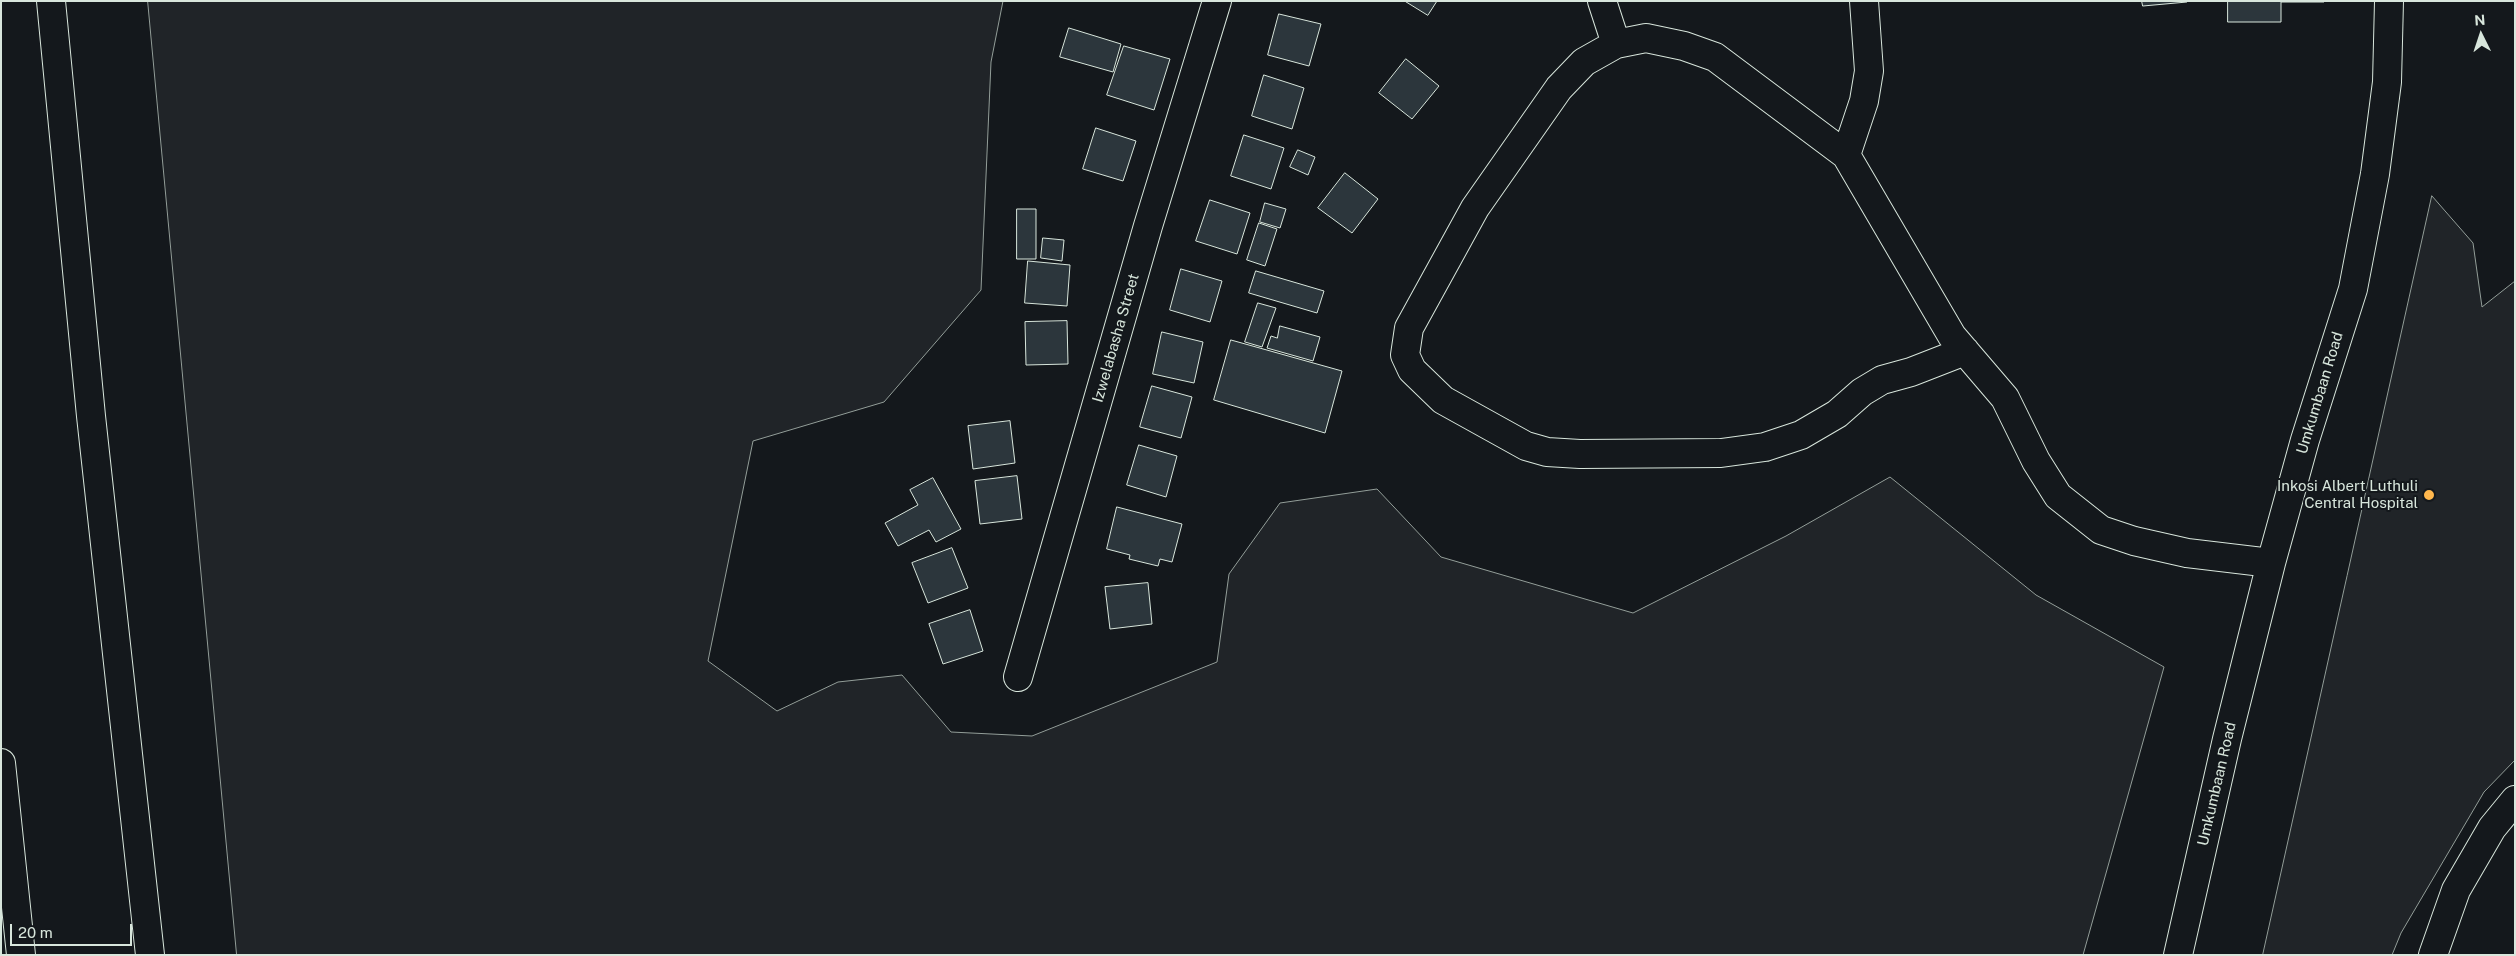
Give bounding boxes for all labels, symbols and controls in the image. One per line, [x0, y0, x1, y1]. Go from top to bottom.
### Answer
north arrow [2456, 10, 2506, 60]
text: N [2474, 12, 2486, 28]
street label: Izwelabasha Street [1089, 272, 1143, 404]
street label: Umkumbaan Road [2293, 330, 2347, 456]
place label: Inkosi Albert Luthuli Central Hospital [2277, 477, 2418, 512]
marker: Inkosi Albert Luthuli Central Hospital [2422, 488, 2436, 502]
street label: Umkumbaan Road [2194, 720, 2240, 848]
scale bar [12, 914, 135, 946]
text: 20 m [18, 924, 53, 941]

